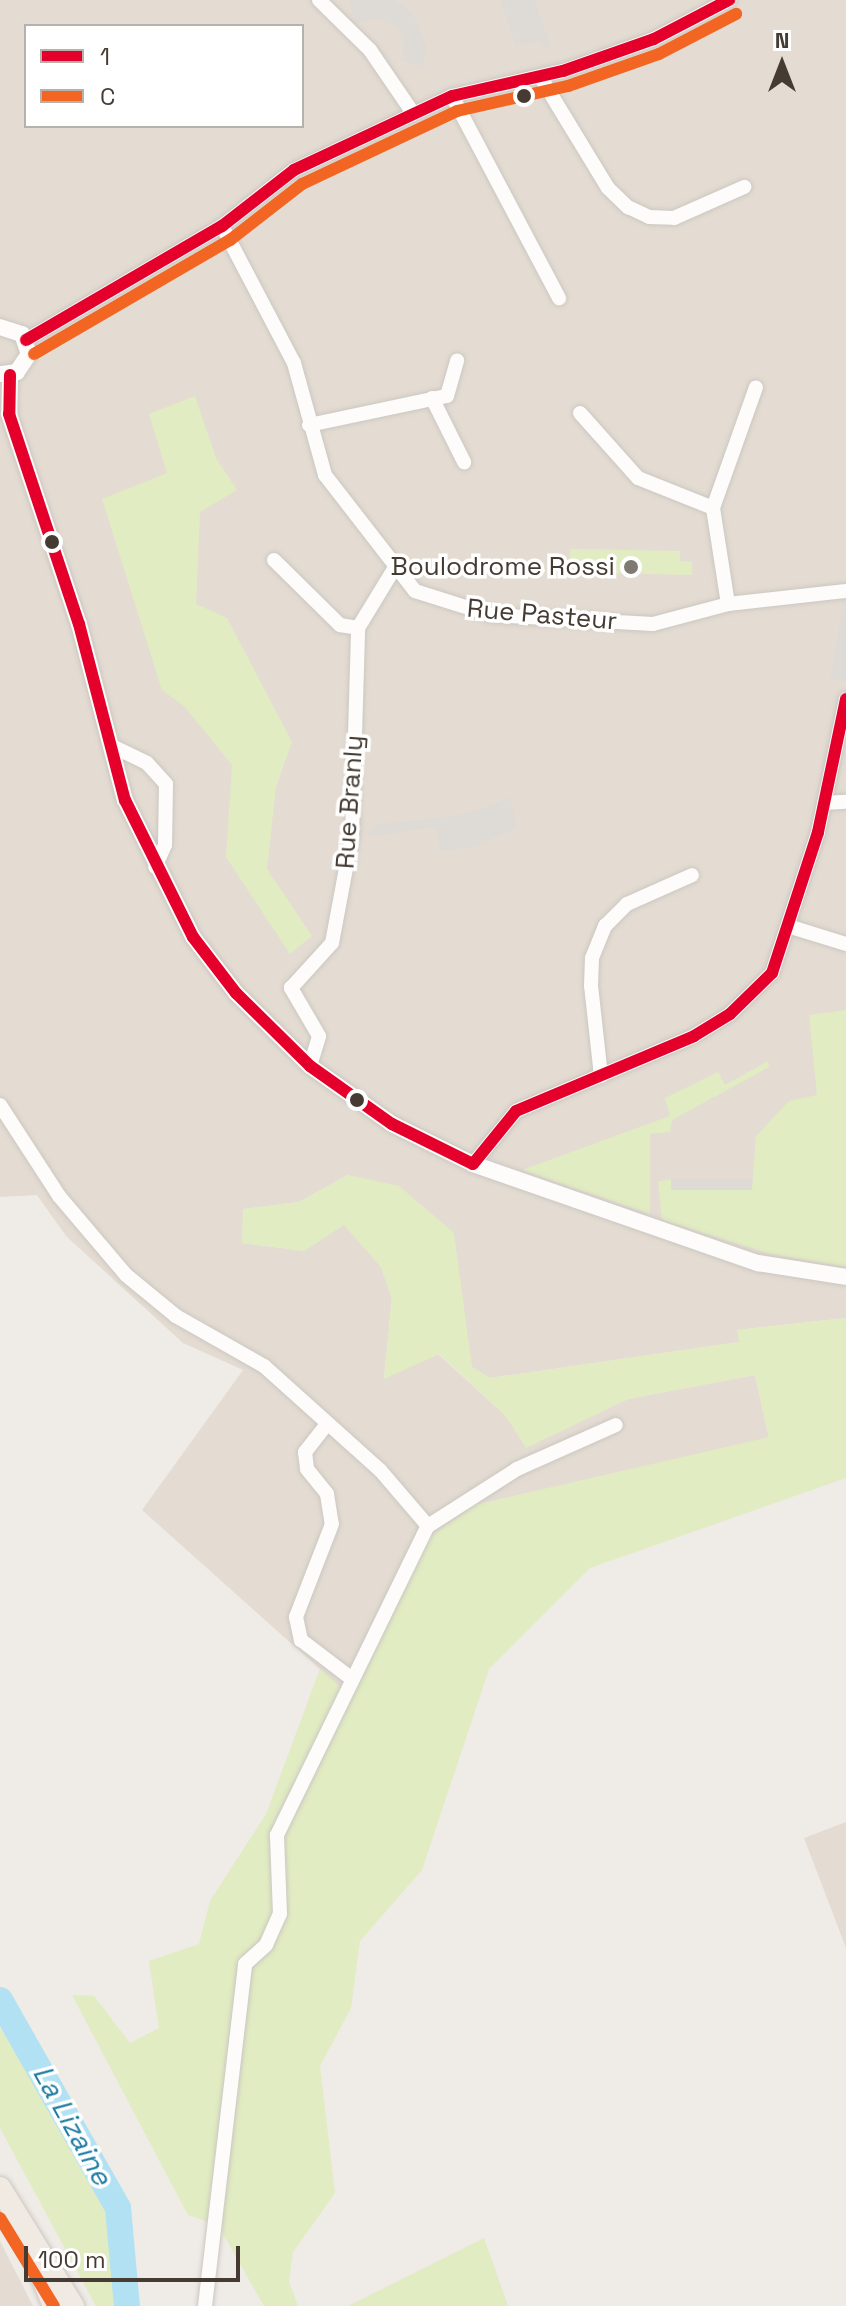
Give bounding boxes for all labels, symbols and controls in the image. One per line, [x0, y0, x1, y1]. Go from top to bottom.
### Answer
legend [24, 24, 304, 128]
north arrow [742, 24, 822, 104]
text: N [775, 26, 789, 54]
text: 1 [100, 41, 110, 72]
text: C [100, 81, 115, 112]
unlabelled marker [516, 88, 532, 104]
unlabelled marker [44, 534, 60, 550]
place label: Boulodrome Rossi [391, 551, 615, 583]
marker: Boulodrome Rossi [622, 558, 640, 576]
street label: Rue Pasteur [466, 593, 618, 637]
street label: Rue Branly [330, 734, 370, 870]
unlabelled marker [349, 1092, 365, 1108]
water label: La Lizaine [26, 2059, 120, 2191]
scale bar [28, 2230, 244, 2280]
text: 100 m [38, 2244, 106, 2275]

